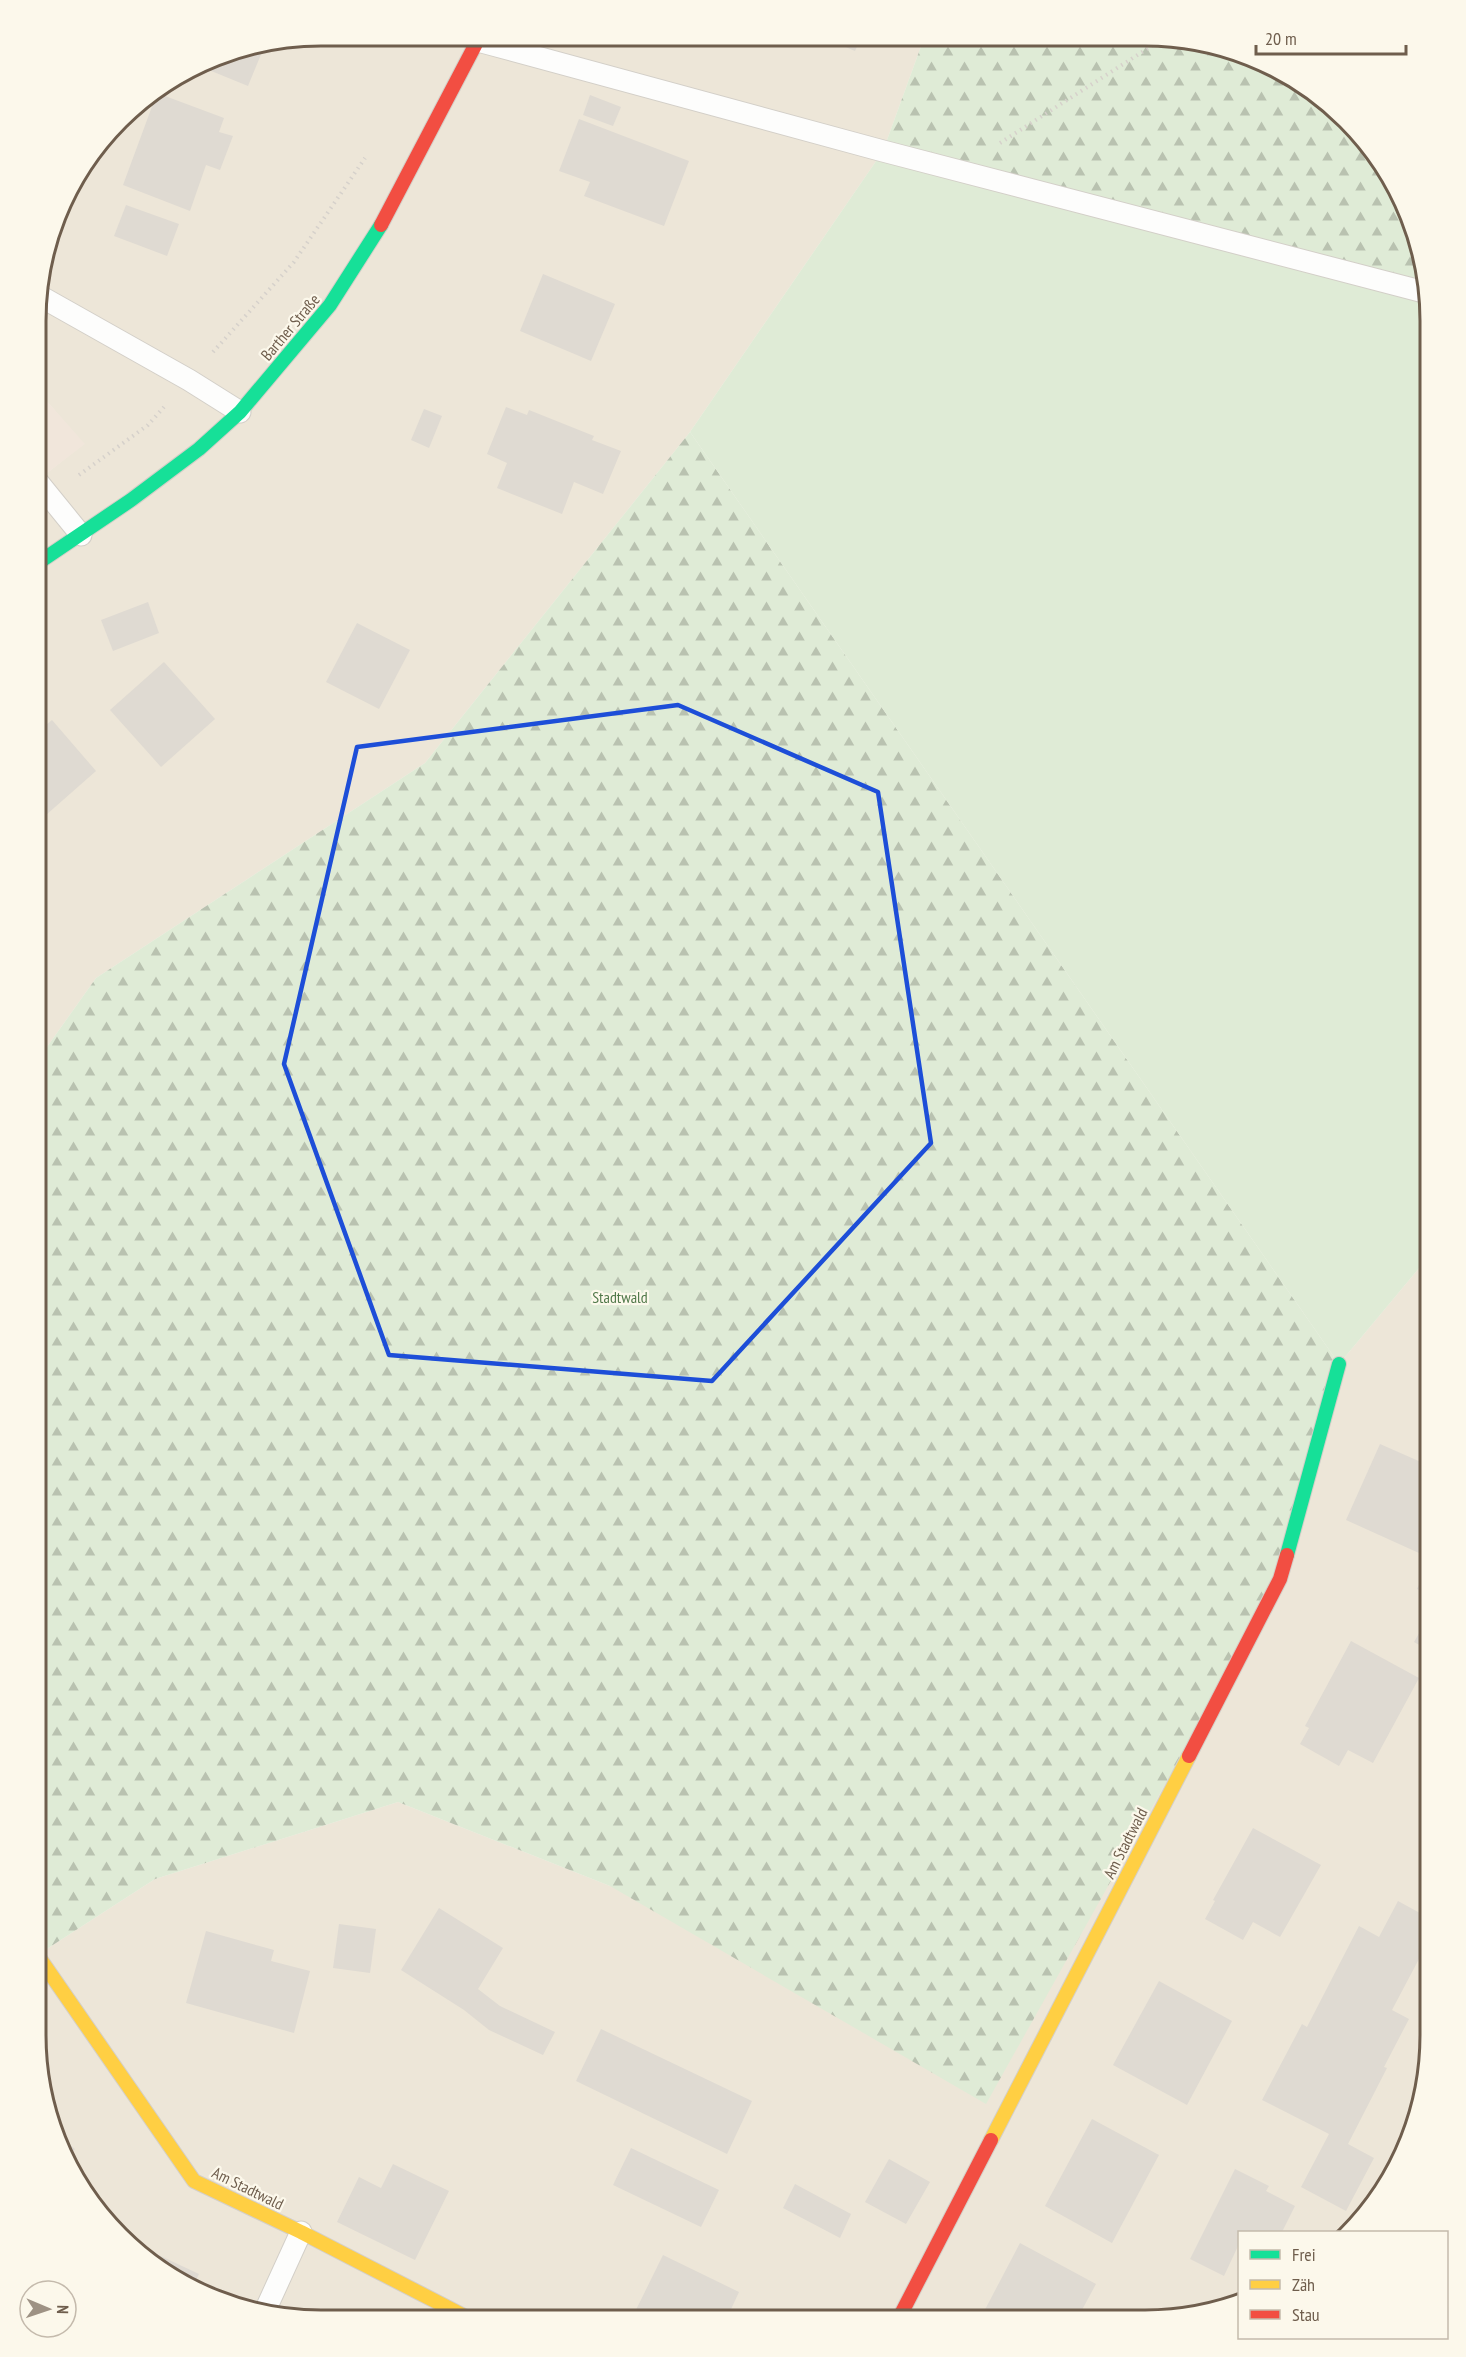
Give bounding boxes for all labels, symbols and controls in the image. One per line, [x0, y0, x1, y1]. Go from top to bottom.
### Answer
scale bar [1256, 18, 1406, 56]
text: 20 m [1265, 27, 1297, 50]
street label: Barther Straße [256, 290, 324, 364]
park label: Stadtwald [592, 1287, 648, 1307]
street label: Am Stadtwald [1099, 1804, 1151, 1882]
street label: Am Stadtwald [209, 2162, 287, 2214]
legend [1238, 2231, 1448, 2339]
text: Frei [1292, 2243, 1316, 2266]
text: Zäh [1292, 2273, 1315, 2296]
north arrow [18, 2279, 78, 2339]
text: Stau [1292, 2303, 1320, 2326]
text: N [53, 2305, 73, 2314]

